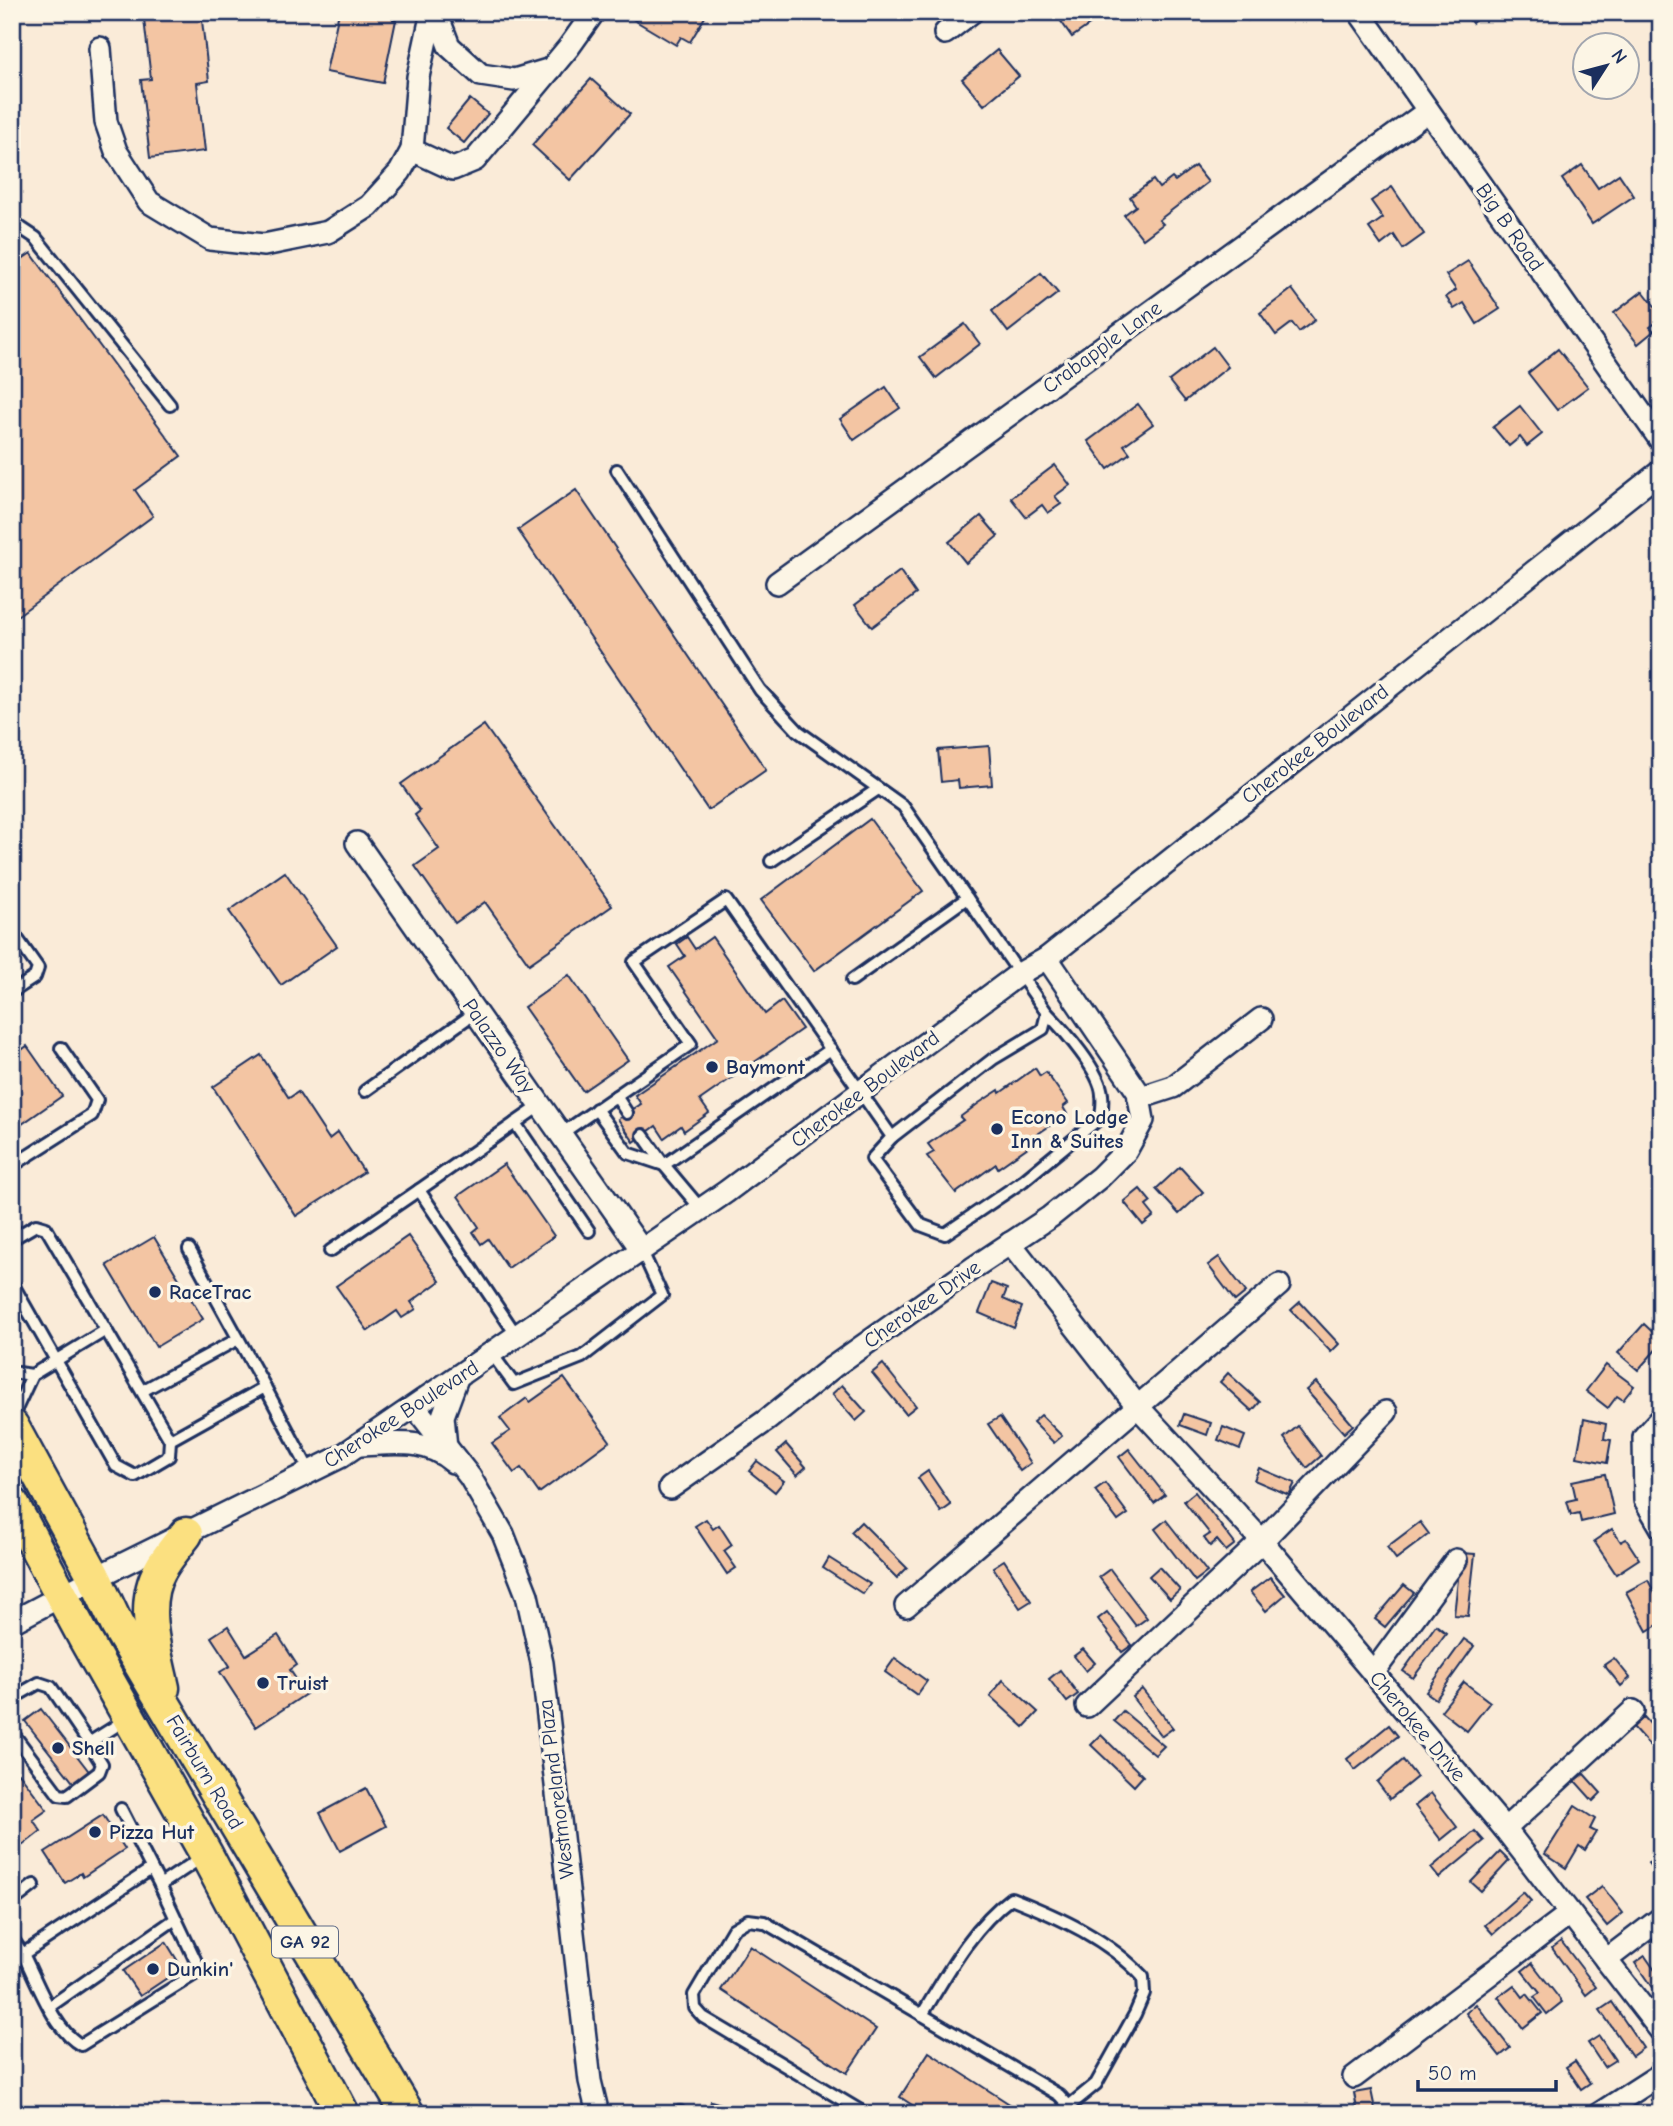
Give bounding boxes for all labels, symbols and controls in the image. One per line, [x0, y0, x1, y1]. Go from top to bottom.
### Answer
north arrow [1572, 32, 1642, 102]
text: N [1606, 45, 1631, 68]
street label: Big B Road [1471, 179, 1549, 275]
street label: Crabapple Lane [1038, 296, 1166, 398]
street label: Cherokee Boulevard [1237, 679, 1393, 809]
street label: Palazzo Way [458, 994, 541, 1098]
street label: Cherokee Boulevard [786, 1025, 944, 1153]
place label: Baymont [726, 1055, 806, 1079]
marker: Baymont [704, 1059, 720, 1075]
place label: Econo Lodge Inn & Suites [1011, 1105, 1128, 1153]
marker: Econo Lodge Inn & Suites [989, 1121, 1005, 1137]
street label: Cherokee Drive [859, 1255, 985, 1353]
place label: RaceTrac [169, 1280, 252, 1304]
marker: RaceTrac [147, 1284, 163, 1300]
street label: Cherokee Boulevard [319, 1355, 483, 1473]
street label: Cherokee Drive [1365, 1666, 1471, 1786]
place label: Truist [277, 1671, 329, 1695]
marker: Truist [255, 1675, 271, 1691]
street label: Westmoreland Plaza [533, 1698, 579, 1880]
street label: Fairburn Road [161, 1710, 249, 1834]
place label: Shell [72, 1736, 115, 1760]
marker: Shell [50, 1740, 66, 1756]
place label: Pizza Hut [109, 1820, 195, 1844]
marker: Pizza Hut [87, 1824, 103, 1840]
road number: GA 92 [272, 1926, 338, 1958]
place label: Dunkin' [167, 1957, 233, 1981]
marker: Dunkin' [145, 1961, 161, 1977]
scale bar [1418, 2049, 1556, 2093]
text: 50 m [1428, 2061, 1477, 2085]

